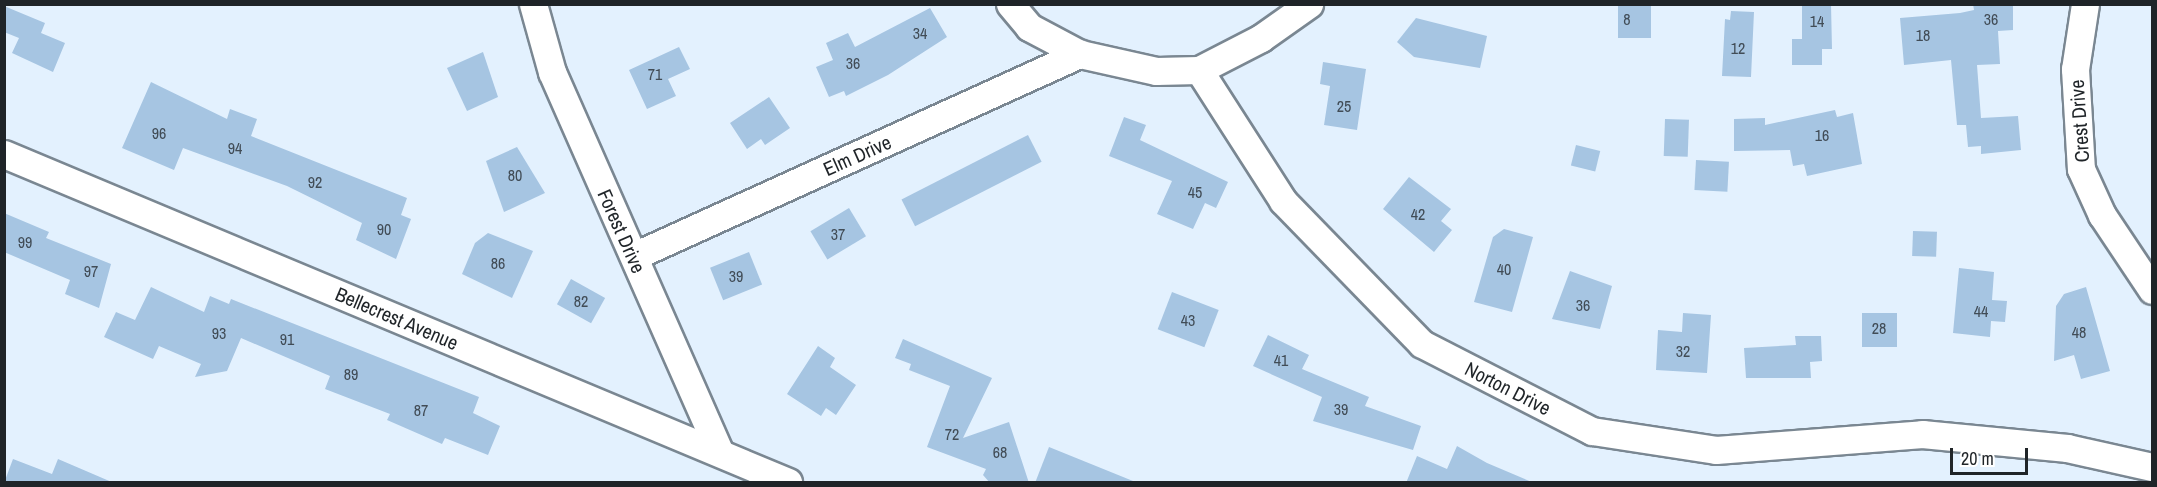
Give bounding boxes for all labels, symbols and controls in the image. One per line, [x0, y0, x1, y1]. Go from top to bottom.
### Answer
house number: 8 [1623, 9, 1631, 29]
house number: 36 [1984, 9, 1998, 29]
house number: 14 [1810, 11, 1824, 31]
house number: 34 [913, 23, 927, 43]
house number: 18 [1916, 25, 1930, 45]
house number: 12 [1731, 38, 1745, 58]
house number: 36 [846, 53, 860, 73]
house number: 71 [648, 64, 662, 84]
street label: Crest Drive [2064, 79, 2094, 163]
house number: 25 [1337, 96, 1351, 116]
house number: 96 [152, 123, 166, 143]
house number: 16 [1815, 125, 1829, 145]
street label: Elm Drive [819, 129, 895, 181]
house number: 94 [228, 138, 242, 158]
house number: 80 [508, 165, 522, 185]
house number: 92 [308, 172, 322, 192]
house number: 45 [1188, 182, 1202, 202]
street label: Forest Drive [593, 185, 651, 277]
house number: 42 [1411, 204, 1425, 224]
house number: 90 [377, 219, 391, 239]
house number: 37 [831, 224, 845, 244]
house number: 99 [18, 232, 32, 252]
house number: 86 [491, 253, 505, 273]
house number: 40 [1497, 259, 1511, 279]
house number: 97 [84, 261, 98, 281]
house number: 39 [729, 266, 743, 286]
street label: Bellecrest Avenue [332, 281, 462, 355]
house number: 82 [574, 291, 588, 311]
house number: 36 [1576, 295, 1590, 315]
house number: 44 [1974, 301, 1988, 321]
house number: 43 [1181, 310, 1195, 330]
house number: 28 [1872, 318, 1886, 338]
house number: 48 [2072, 322, 2086, 342]
house number: 93 [212, 323, 226, 343]
house number: 91 [280, 329, 294, 349]
house number: 32 [1676, 341, 1690, 361]
house number: 41 [1274, 350, 1288, 370]
street label: Norton Drive [1461, 356, 1555, 420]
house number: 89 [344, 364, 358, 384]
house number: 39 [1334, 399, 1348, 419]
house number: 87 [414, 400, 428, 420]
house number: 72 [945, 424, 959, 444]
scale bar [1953, 436, 2031, 474]
house number: 68 [993, 442, 1007, 462]
text: 20 m [1961, 446, 1994, 471]

